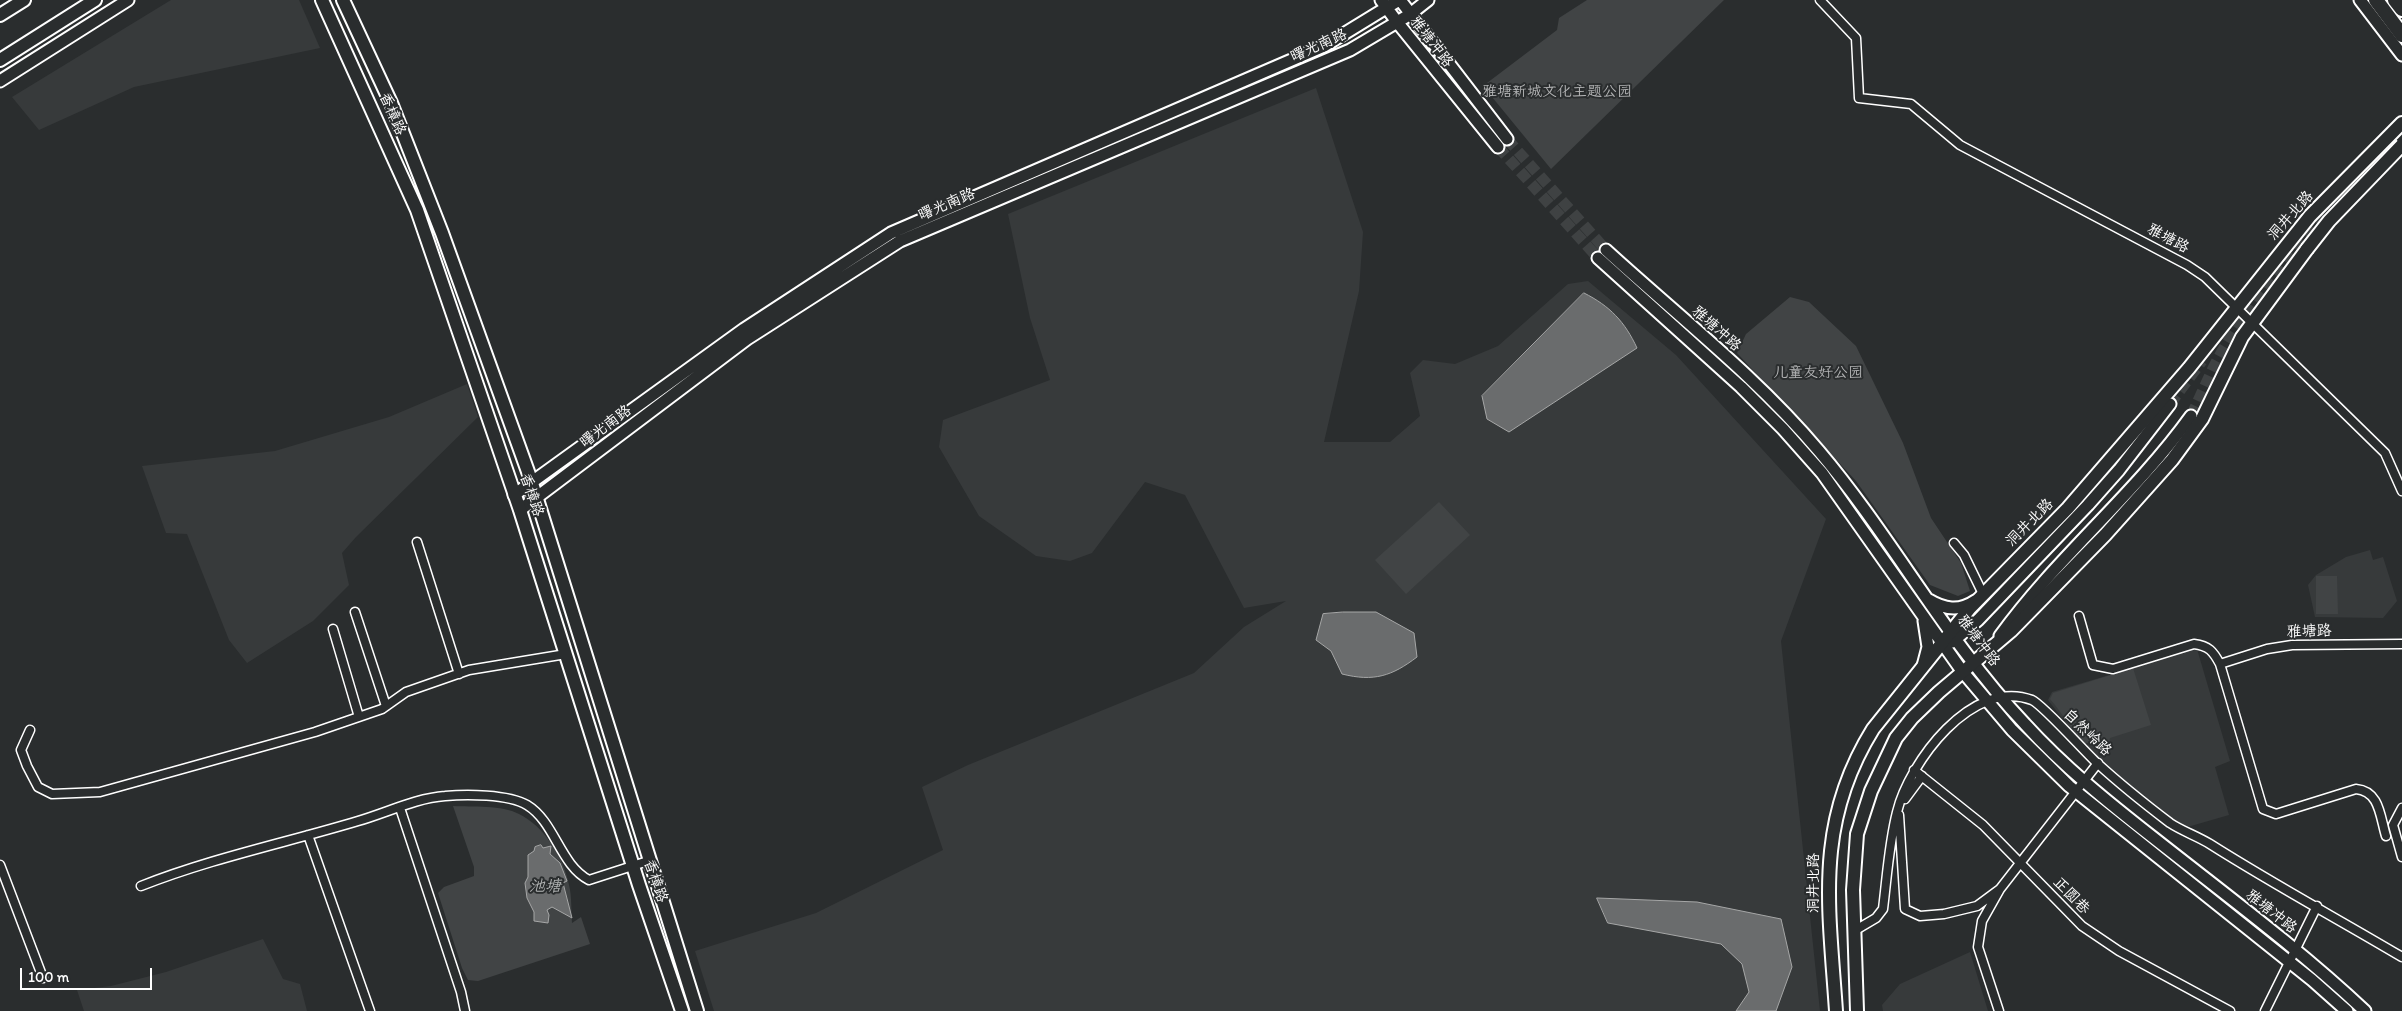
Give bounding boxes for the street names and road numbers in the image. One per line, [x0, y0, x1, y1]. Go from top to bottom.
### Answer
street label: 雅塘冲路 [1405, 13, 1457, 71]
street label: 曙光南路 [1288, 26, 1350, 66]
street label: 香樟路 [375, 90, 409, 138]
street label: 曙光南路 [916, 185, 978, 225]
street label: 洞井北路 [2264, 188, 2318, 244]
street label: 雅塘路 [2144, 220, 2192, 258]
street label: 雅塘冲路 [1687, 303, 1745, 355]
street label: 曙光南路 [577, 402, 635, 452]
street label: 香樟路 [515, 471, 547, 519]
street label: 洞井北路 [2002, 495, 2058, 551]
street label: 雅塘冲路 [1953, 612, 2003, 670]
street label: 雅塘路 [2286, 622, 2332, 642]
street label: 自然岭路 [2059, 706, 2115, 760]
street label: 洞井北路 [1805, 853, 1823, 913]
street label: 香樟路 [639, 857, 671, 905]
street label: 正圆巷 [2049, 874, 2093, 918]
street label: 雅塘冲路 [2242, 886, 2300, 938]

